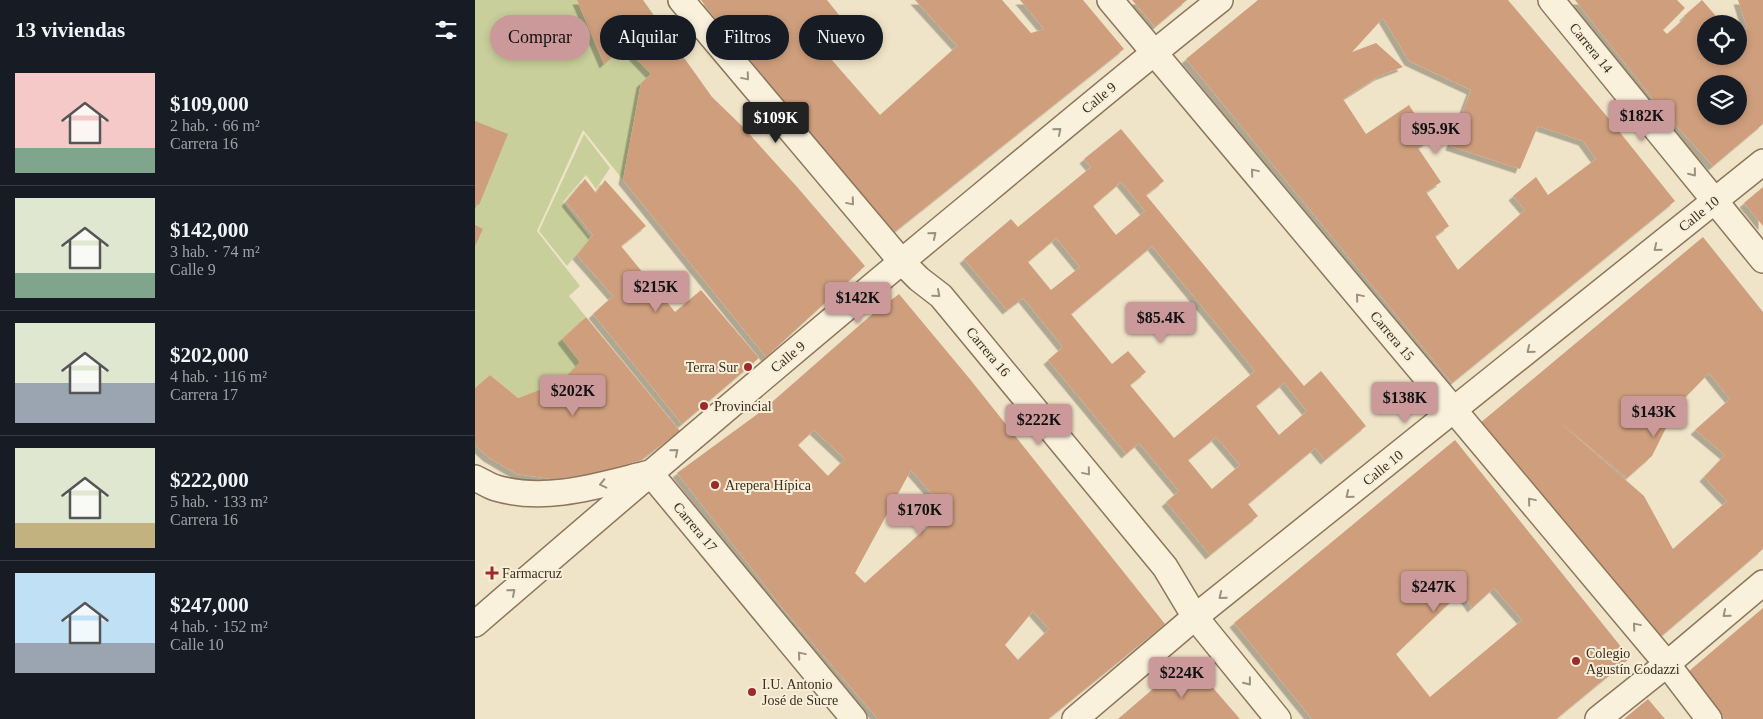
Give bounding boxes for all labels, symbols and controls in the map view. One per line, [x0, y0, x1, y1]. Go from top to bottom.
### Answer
chip: Comprar [490, 15, 590, 60]
chip: Alquilar [600, 15, 696, 60]
chip: Filtros [706, 15, 789, 60]
chip: Nuevo [799, 15, 883, 60]
map controls [1697, 15, 1747, 125]
button: locate [1697, 15, 1747, 65]
icon: filters [432, 16, 460, 44]
text: 13 viviendas [15, 18, 125, 42]
street label: Carrera 14 [1566, 20, 1616, 76]
one-way arrow [740, 72, 749, 81]
button: layers [1697, 75, 1747, 125]
street label: Calle 9 [1079, 79, 1119, 117]
text: $109,000 [170, 92, 249, 116]
icon: home [55, 93, 115, 153]
pin: $182K [1607, 100, 1677, 142]
pin: $109K [741, 102, 811, 144]
text: $182K [1620, 107, 1664, 124]
text: $109K [754, 109, 798, 126]
pin: $95.9K [1395, 112, 1477, 155]
text: 2 hab. · 66 m² [170, 117, 260, 134]
text: $95.9K [1412, 120, 1460, 137]
one-way arrow [1053, 128, 1062, 137]
text: Carrera 16 [170, 135, 238, 152]
one-way arrow [1688, 167, 1696, 176]
one-way arrow [1251, 169, 1260, 178]
street label: Calle 10 [1676, 193, 1722, 235]
one-way arrow [845, 196, 854, 205]
icon: home [55, 218, 115, 278]
text: $142,000 [170, 218, 249, 242]
one-way arrow [928, 231, 937, 240]
one-way arrow [1654, 242, 1663, 250]
text: 3 hab. · 74 m² [170, 243, 260, 260]
text: Calle 9 [170, 261, 216, 278]
pin: $215K [621, 270, 691, 313]
text: $215K [634, 278, 678, 295]
pin: $142K [823, 282, 893, 324]
one-way arrow [932, 288, 941, 297]
text: $142K [836, 289, 880, 306]
one-way arrow [1356, 293, 1365, 302]
pin: $85.4K [1120, 302, 1202, 344]
street label: Carrera 15 [1367, 308, 1417, 364]
text: $85.4K [1137, 309, 1185, 326]
street label: Carrera 16 [963, 324, 1013, 380]
street label: Calle 9 [768, 338, 808, 376]
icon: home [55, 343, 115, 403]
text: $202,000 [170, 343, 249, 367]
one-way arrow [1527, 344, 1536, 353]
place label: Terra Sur [686, 360, 738, 375]
marker: Terra Sur [742, 361, 754, 373]
text: 4 hab. · 116 m² [170, 368, 267, 385]
pin: $202K [538, 374, 608, 417]
text: $202K [551, 382, 595, 399]
pin: $138K [1370, 382, 1440, 424]
text: Carrera 17 [170, 386, 238, 403]
text: $138K [1383, 389, 1427, 406]
pin: $143K [1619, 396, 1689, 438]
place label: Provincial [714, 399, 772, 414]
marker: Provincial [698, 400, 710, 412]
text: $143K [1632, 403, 1676, 420]
pin: $222K [1004, 404, 1074, 446]
text: $222K [1017, 411, 1061, 428]
street label: Calle 10 [1360, 447, 1406, 489]
one-way arrow [669, 449, 678, 458]
one-way arrow [1081, 466, 1089, 475]
icon: home [55, 468, 115, 528]
text: $222,000 [170, 468, 249, 492]
one-way arrow [598, 478, 607, 489]
place label: Arepera Hípica [725, 478, 812, 493]
marker: Arepera Hípica [709, 479, 721, 491]
one-way arrow [1346, 489, 1355, 497]
text: 5 hab. · 133 m² [170, 493, 268, 510]
pin: $170K [885, 494, 955, 536]
one-way arrow [1528, 498, 1537, 507]
street label: Carrera 17 [670, 499, 720, 555]
text: $170K [898, 501, 942, 518]
text: Carrera 16 [170, 511, 238, 528]
place label: Farmacruz [502, 566, 562, 581]
marker: Farmacruz [486, 567, 498, 579]
pin: $247K [1399, 570, 1469, 613]
text: $247K [1412, 578, 1456, 595]
one-way arrow [506, 589, 515, 598]
one-way arrow [1218, 590, 1227, 599]
icon: home [55, 593, 115, 653]
text: $247,000 [170, 593, 249, 617]
one-way arrow [1722, 609, 1731, 618]
text: 4 hab. · 152 m² [170, 618, 268, 635]
one-way arrow [1633, 623, 1641, 632]
text: Calle 10 [170, 636, 224, 653]
place label: Colegio Agustín Codazzi [1586, 646, 1680, 677]
one-way arrow [797, 651, 806, 660]
marker: Colegio Agustín Codazzi [1570, 655, 1582, 667]
pin: $224K [1147, 656, 1217, 699]
text: $224K [1160, 664, 1204, 681]
place label: I.U. Antonio José de Sucre [762, 677, 838, 708]
one-way arrow [1242, 677, 1251, 686]
marker: I.U. Antonio José de Sucre [746, 686, 758, 698]

